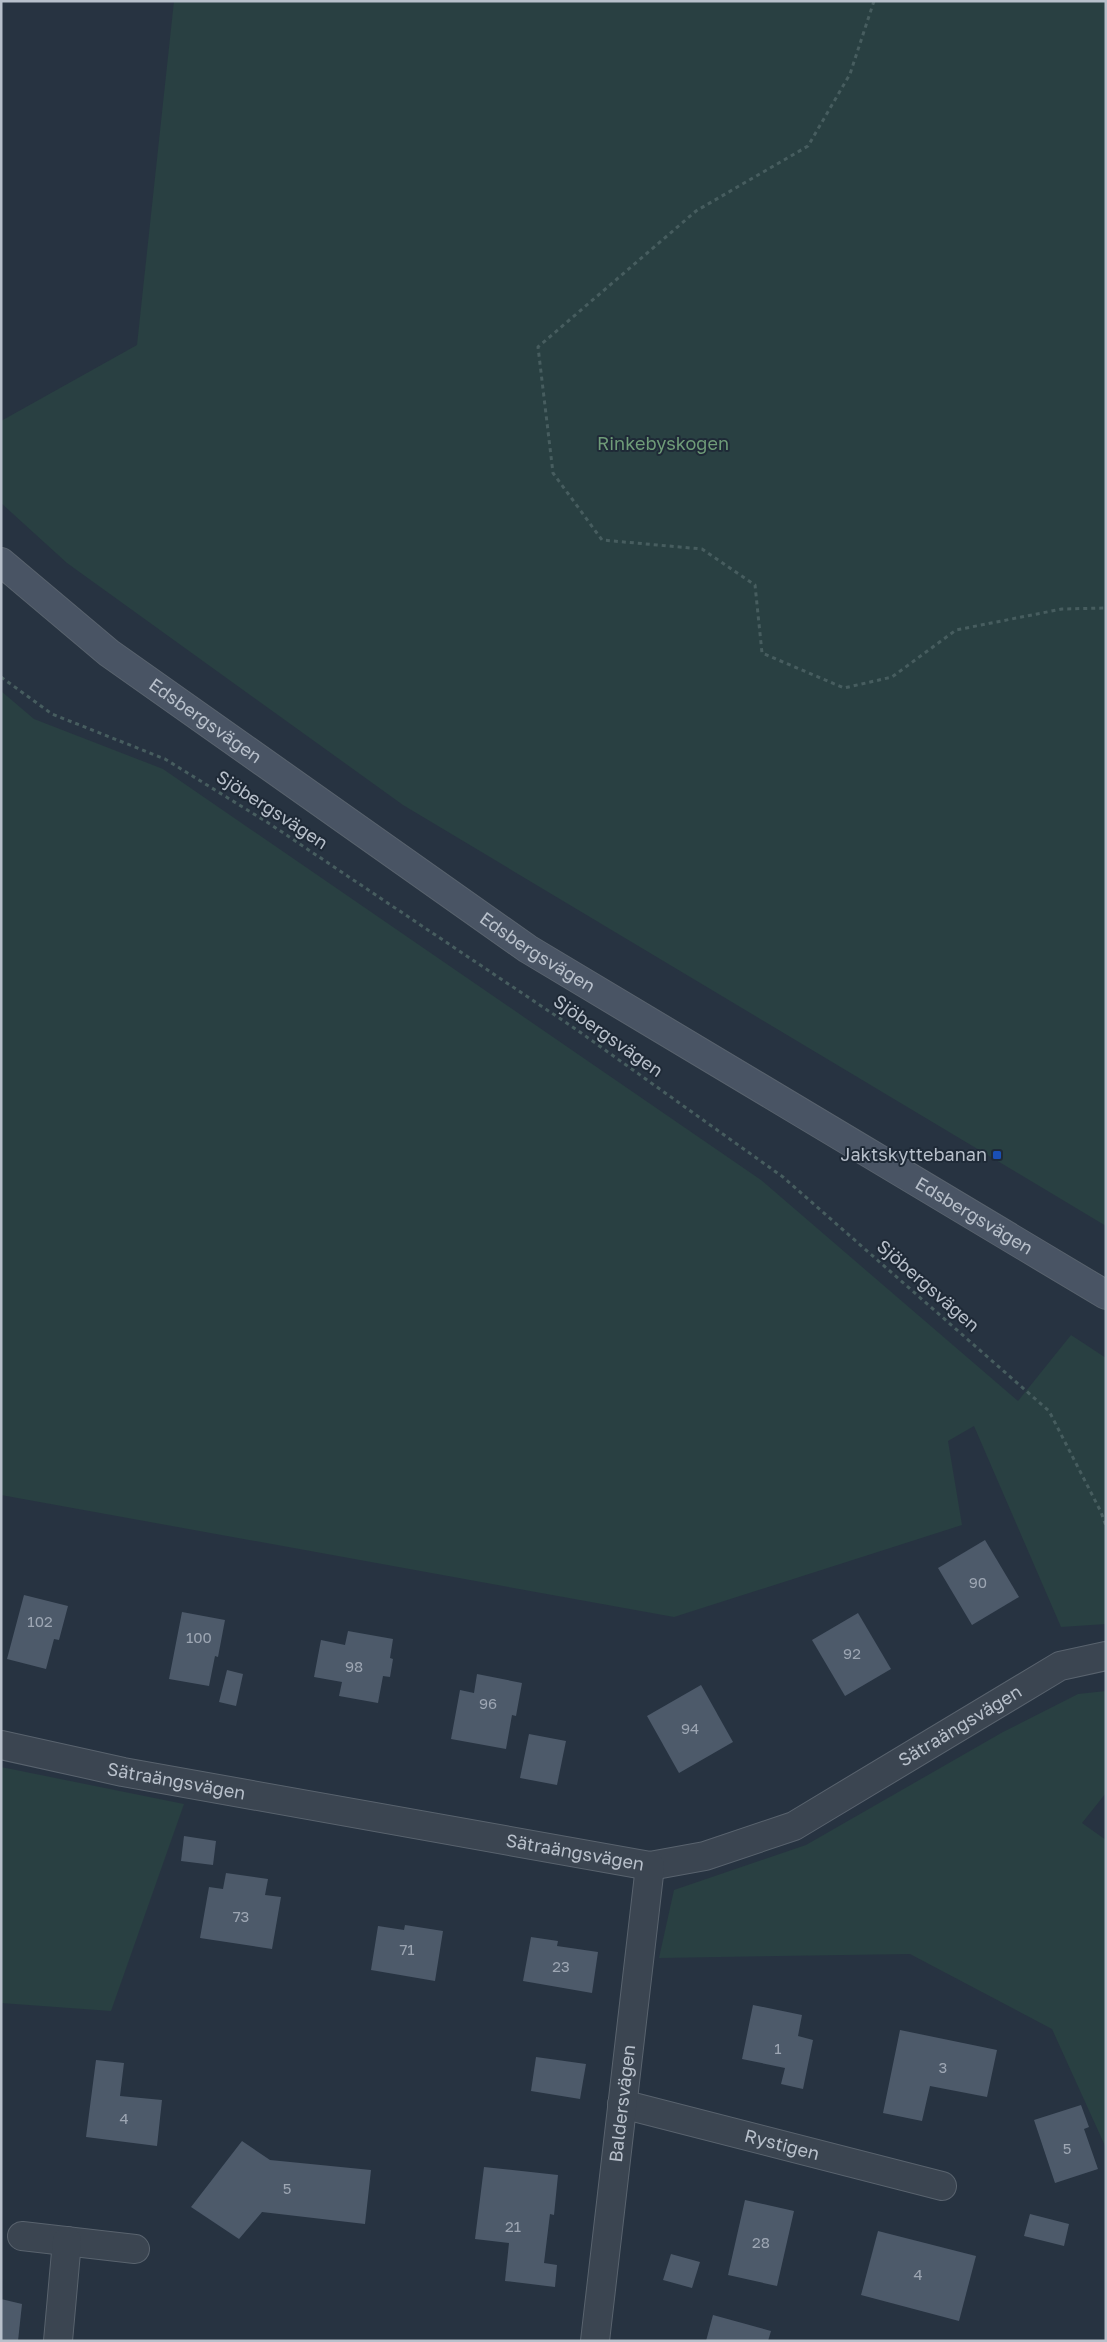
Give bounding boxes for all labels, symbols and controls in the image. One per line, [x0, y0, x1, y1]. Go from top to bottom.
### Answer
park label: Rinkebyskogen [597, 432, 729, 454]
street label: Edsbergsvägen [145, 673, 266, 767]
street label: Sjöbergsvägen [213, 765, 332, 853]
street label: Edsbergsvägen [476, 906, 600, 997]
street label: Sjöbergsvägen [550, 989, 668, 1081]
place label: Jaktskyttebanan [840, 1143, 987, 1165]
marker: Jaktskyttebanan [991, 1149, 1003, 1161]
street label: Edsbergsvägen [912, 1172, 1037, 1259]
street label: Sjöbergsvägen [873, 1235, 984, 1336]
house number: 90 [969, 1573, 987, 1591]
house number: 102 [27, 1612, 53, 1630]
house number: 100 [186, 1628, 212, 1646]
house number: 92 [843, 1644, 861, 1662]
house number: 98 [345, 1657, 363, 1675]
street label: Sätraängsvägen [894, 1680, 1025, 1771]
house number: 96 [479, 1694, 497, 1712]
house number: 94 [681, 1719, 699, 1737]
street label: Sätraängsvägen [105, 1757, 247, 1804]
street label: Sätraängsvägen [504, 1828, 646, 1875]
house number: 73 [233, 1907, 249, 1925]
house number: 71 [399, 1940, 415, 1958]
house number: 23 [552, 1957, 570, 1975]
house number: 1 [774, 2039, 782, 2057]
street label: Baldersvägen [604, 2043, 639, 2164]
house number: 3 [939, 2058, 947, 2076]
house number: 4 [119, 2109, 129, 2127]
street label: Rystigen [742, 2124, 822, 2164]
house number: 5 [1063, 2139, 1071, 2157]
house number: 5 [283, 2179, 291, 2197]
house number: 21 [505, 2217, 521, 2235]
house number: 28 [752, 2233, 770, 2251]
house number: 4 [913, 2265, 923, 2283]

